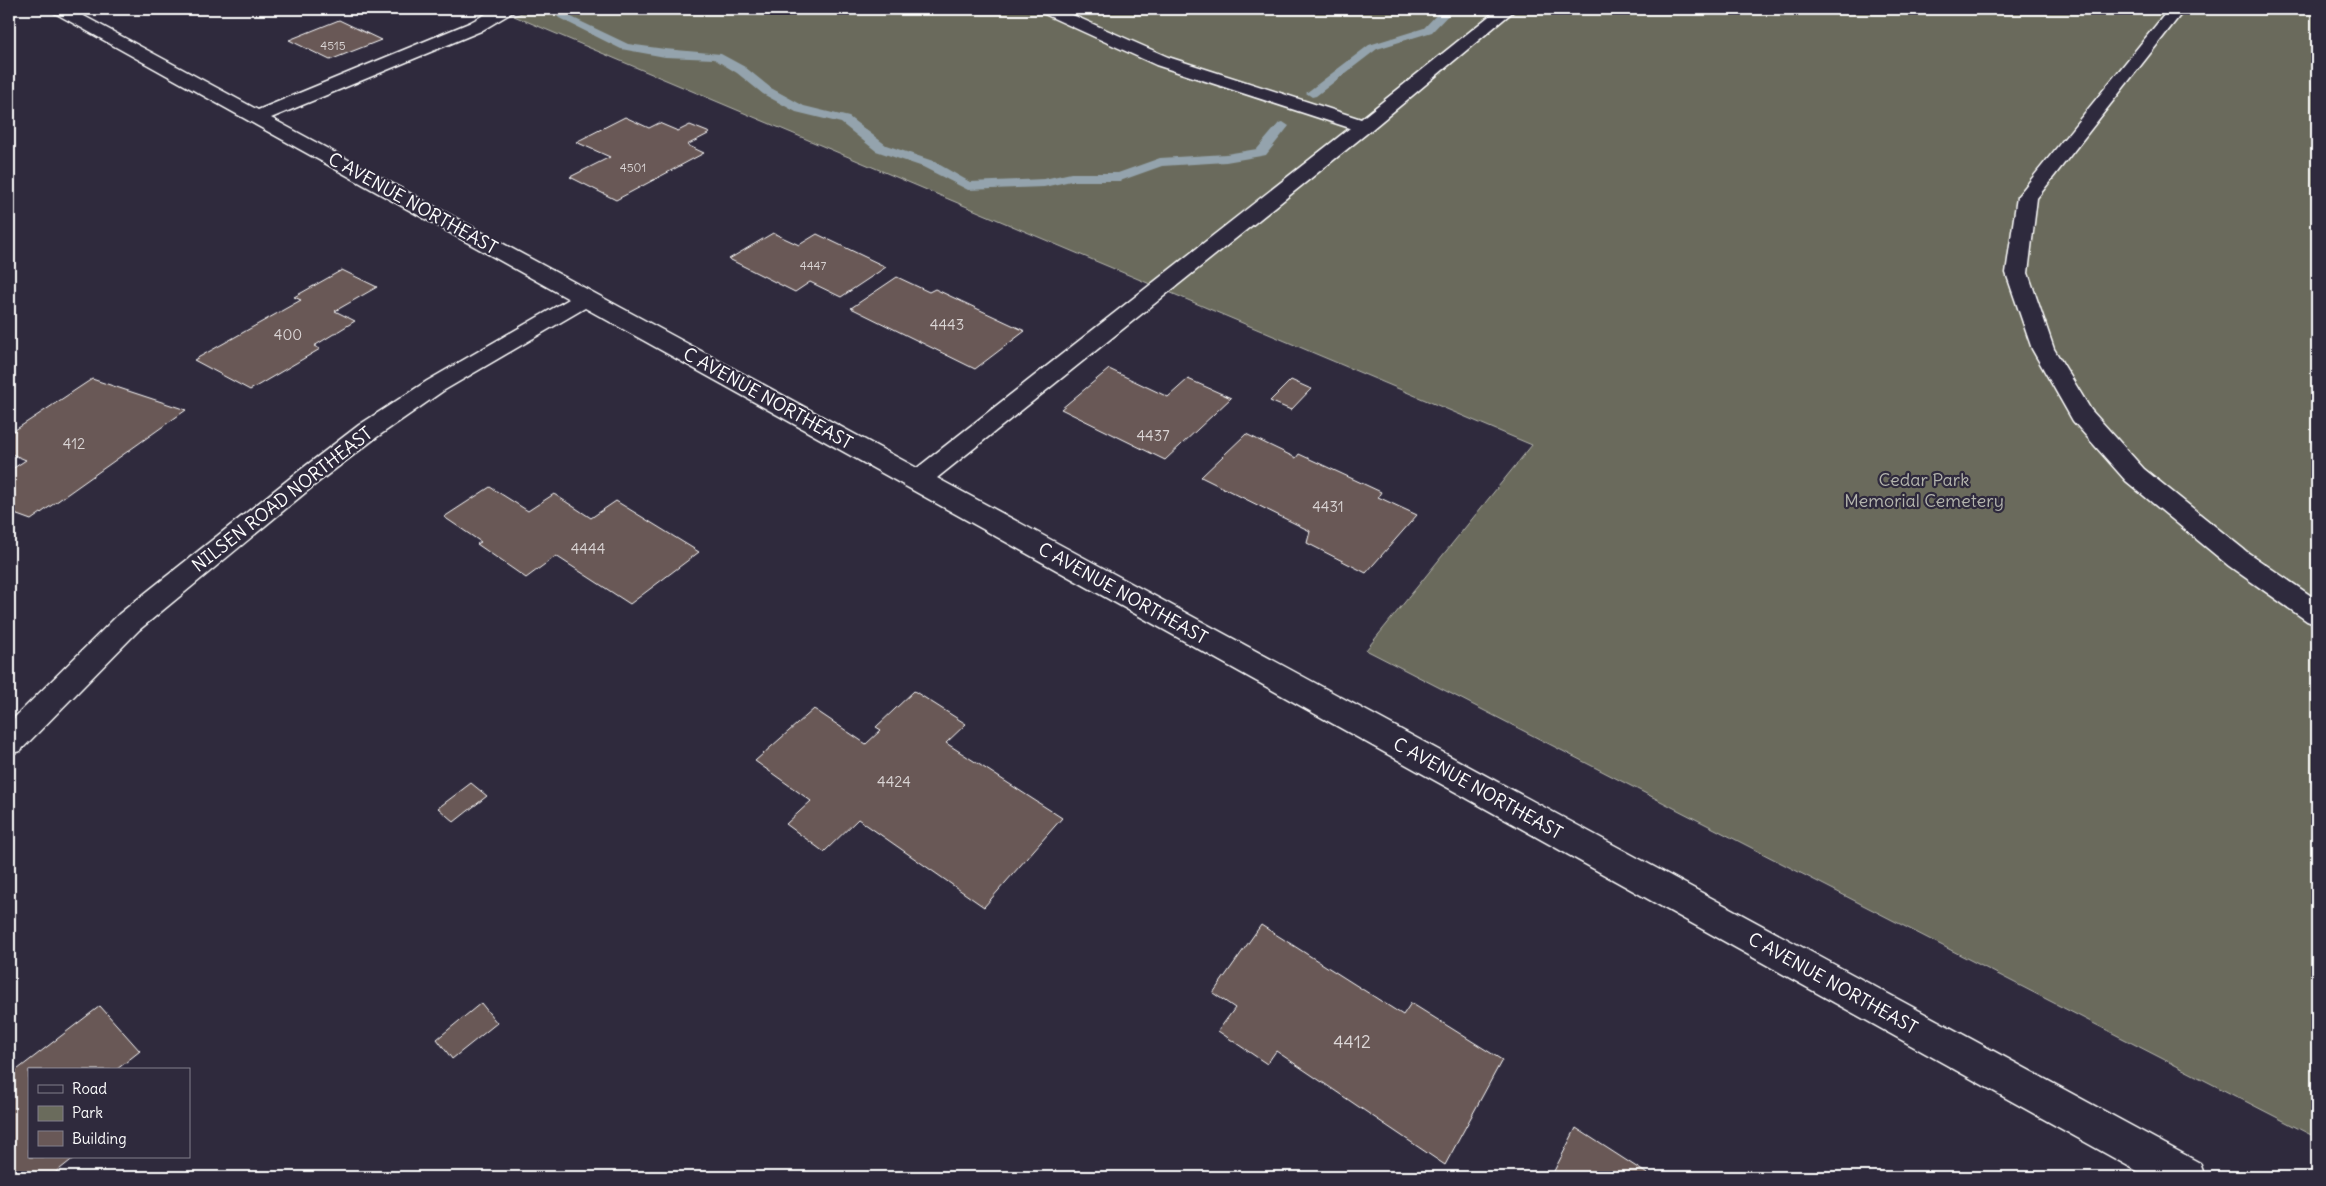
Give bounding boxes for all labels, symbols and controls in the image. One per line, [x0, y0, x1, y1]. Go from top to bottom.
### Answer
house number: 4515 [320, 38, 346, 53]
street label: C AVENUE NORTHEAST [324, 147, 502, 259]
house number: 4501 [620, 160, 646, 175]
house number: 4447 [800, 258, 826, 273]
house number: 4443 [930, 315, 964, 334]
house number: 400 [274, 325, 302, 344]
street label: C AVENUE NORTHEAST [679, 342, 857, 454]
street label: NILSEN ROAD NORTHEAST [187, 421, 377, 577]
house number: 4437 [1136, 426, 1170, 445]
house number: 412 [63, 434, 85, 453]
park label: Cedar Park Memorial Cemetery [1844, 468, 2004, 512]
house number: 4431 [1312, 497, 1344, 516]
street label: C AVENUE NORTHEAST [1034, 537, 1212, 649]
house number: 4444 [571, 539, 606, 558]
street label: C AVENUE NORTHEAST [1389, 732, 1567, 844]
house number: 4424 [877, 772, 911, 791]
street label: C AVENUE NORTHEAST [1744, 927, 1922, 1039]
house number: 4412 [1333, 1030, 1371, 1053]
legend [28, 1068, 190, 1158]
text: Road [72, 1079, 107, 1098]
text: Park [72, 1103, 103, 1122]
text: Building [72, 1129, 127, 1148]

